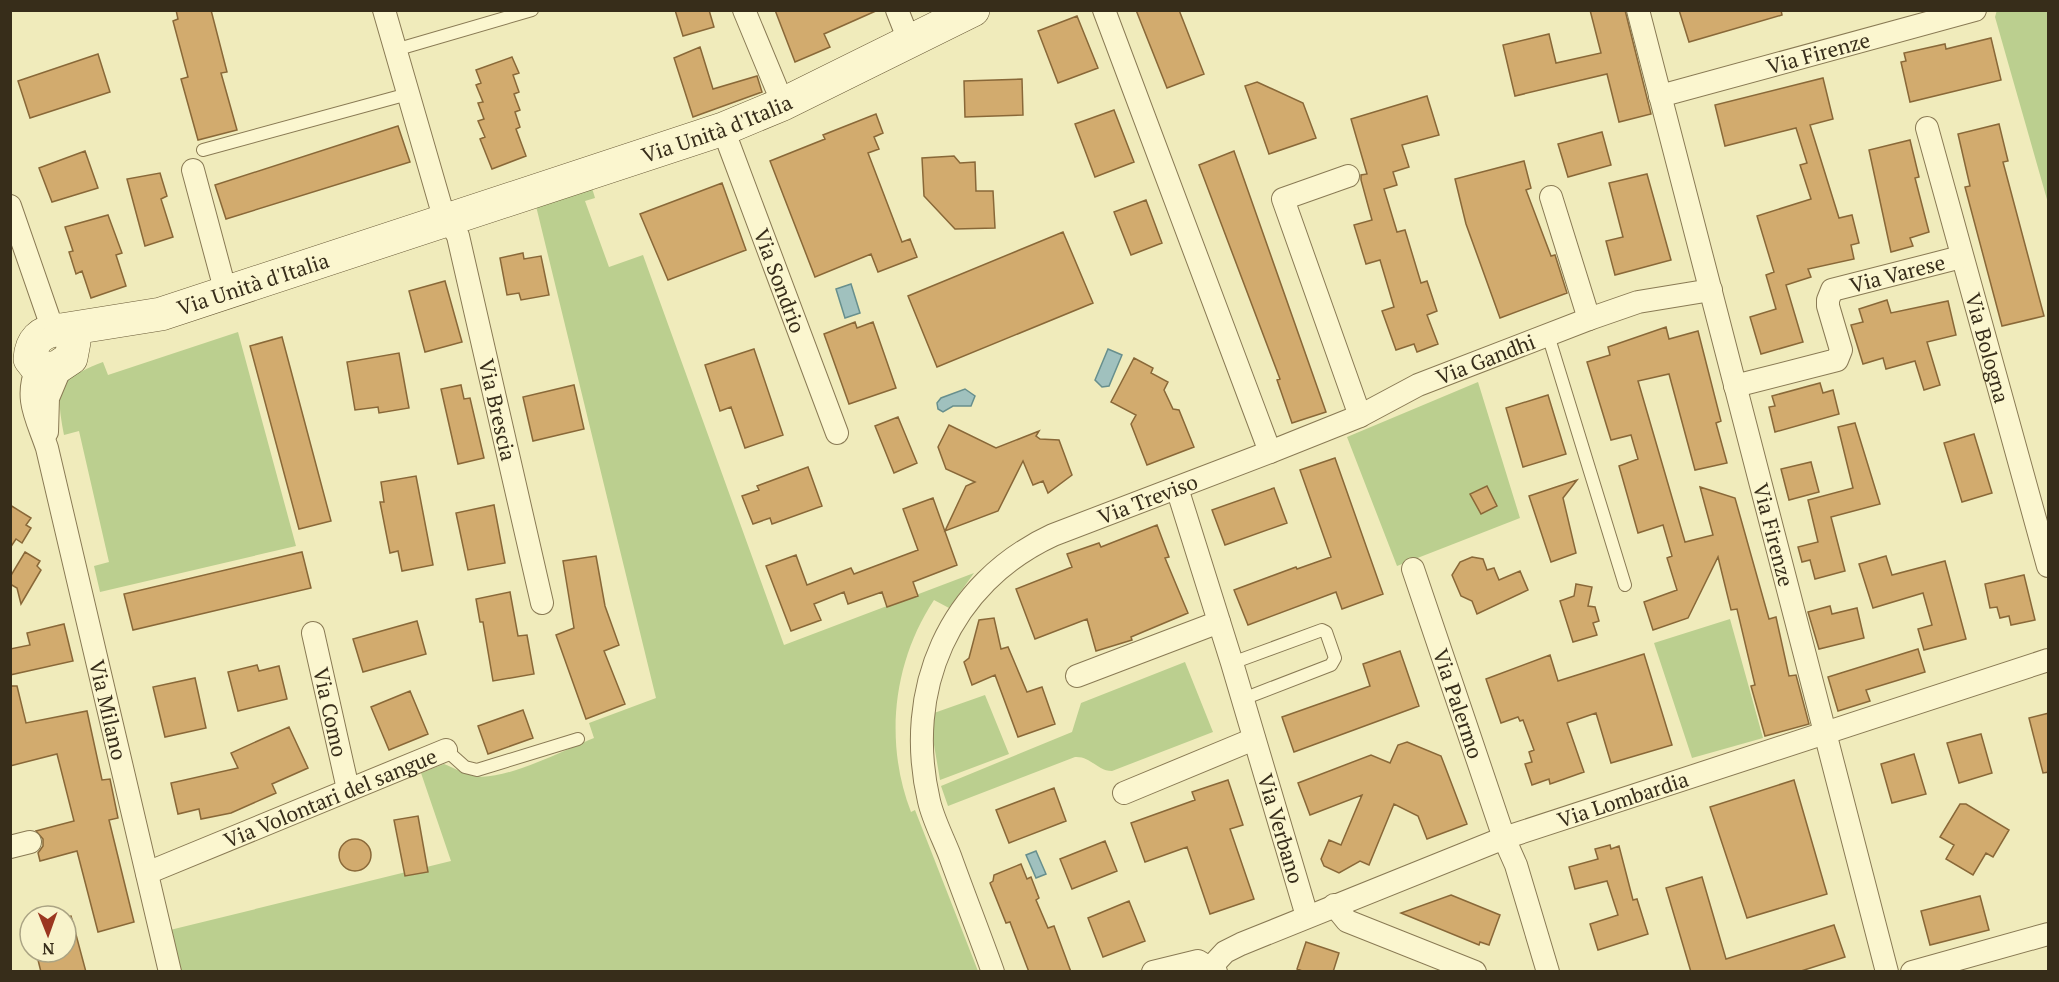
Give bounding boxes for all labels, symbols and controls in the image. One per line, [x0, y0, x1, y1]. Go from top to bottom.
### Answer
street label: Via Firenze [1763, 25, 1873, 80]
street label: Via Unità d'Italia [638, 88, 797, 169]
street label: Via Sondrio [748, 225, 812, 337]
street label: Via Unità d'Italia [173, 246, 333, 322]
street label: Via Varese [1847, 248, 1948, 299]
street label: Via Bologna [1959, 290, 2016, 406]
street label: Via Gandhi [1432, 327, 1539, 391]
street label: Via Brescia [473, 356, 523, 464]
street label: Via Treviso [1094, 467, 1202, 531]
street label: Via Firenze [1747, 480, 1801, 589]
street label: Via Palermo [1427, 645, 1490, 762]
street label: Via Milano [83, 657, 134, 763]
street label: Via Como [307, 665, 354, 759]
street label: Via Volontari del sangue [219, 741, 441, 854]
street label: Via Lombardia [1554, 764, 1692, 834]
street label: Via Verbano [1252, 770, 1311, 887]
north arrow [18, 904, 78, 964]
text: N [42, 938, 55, 960]

